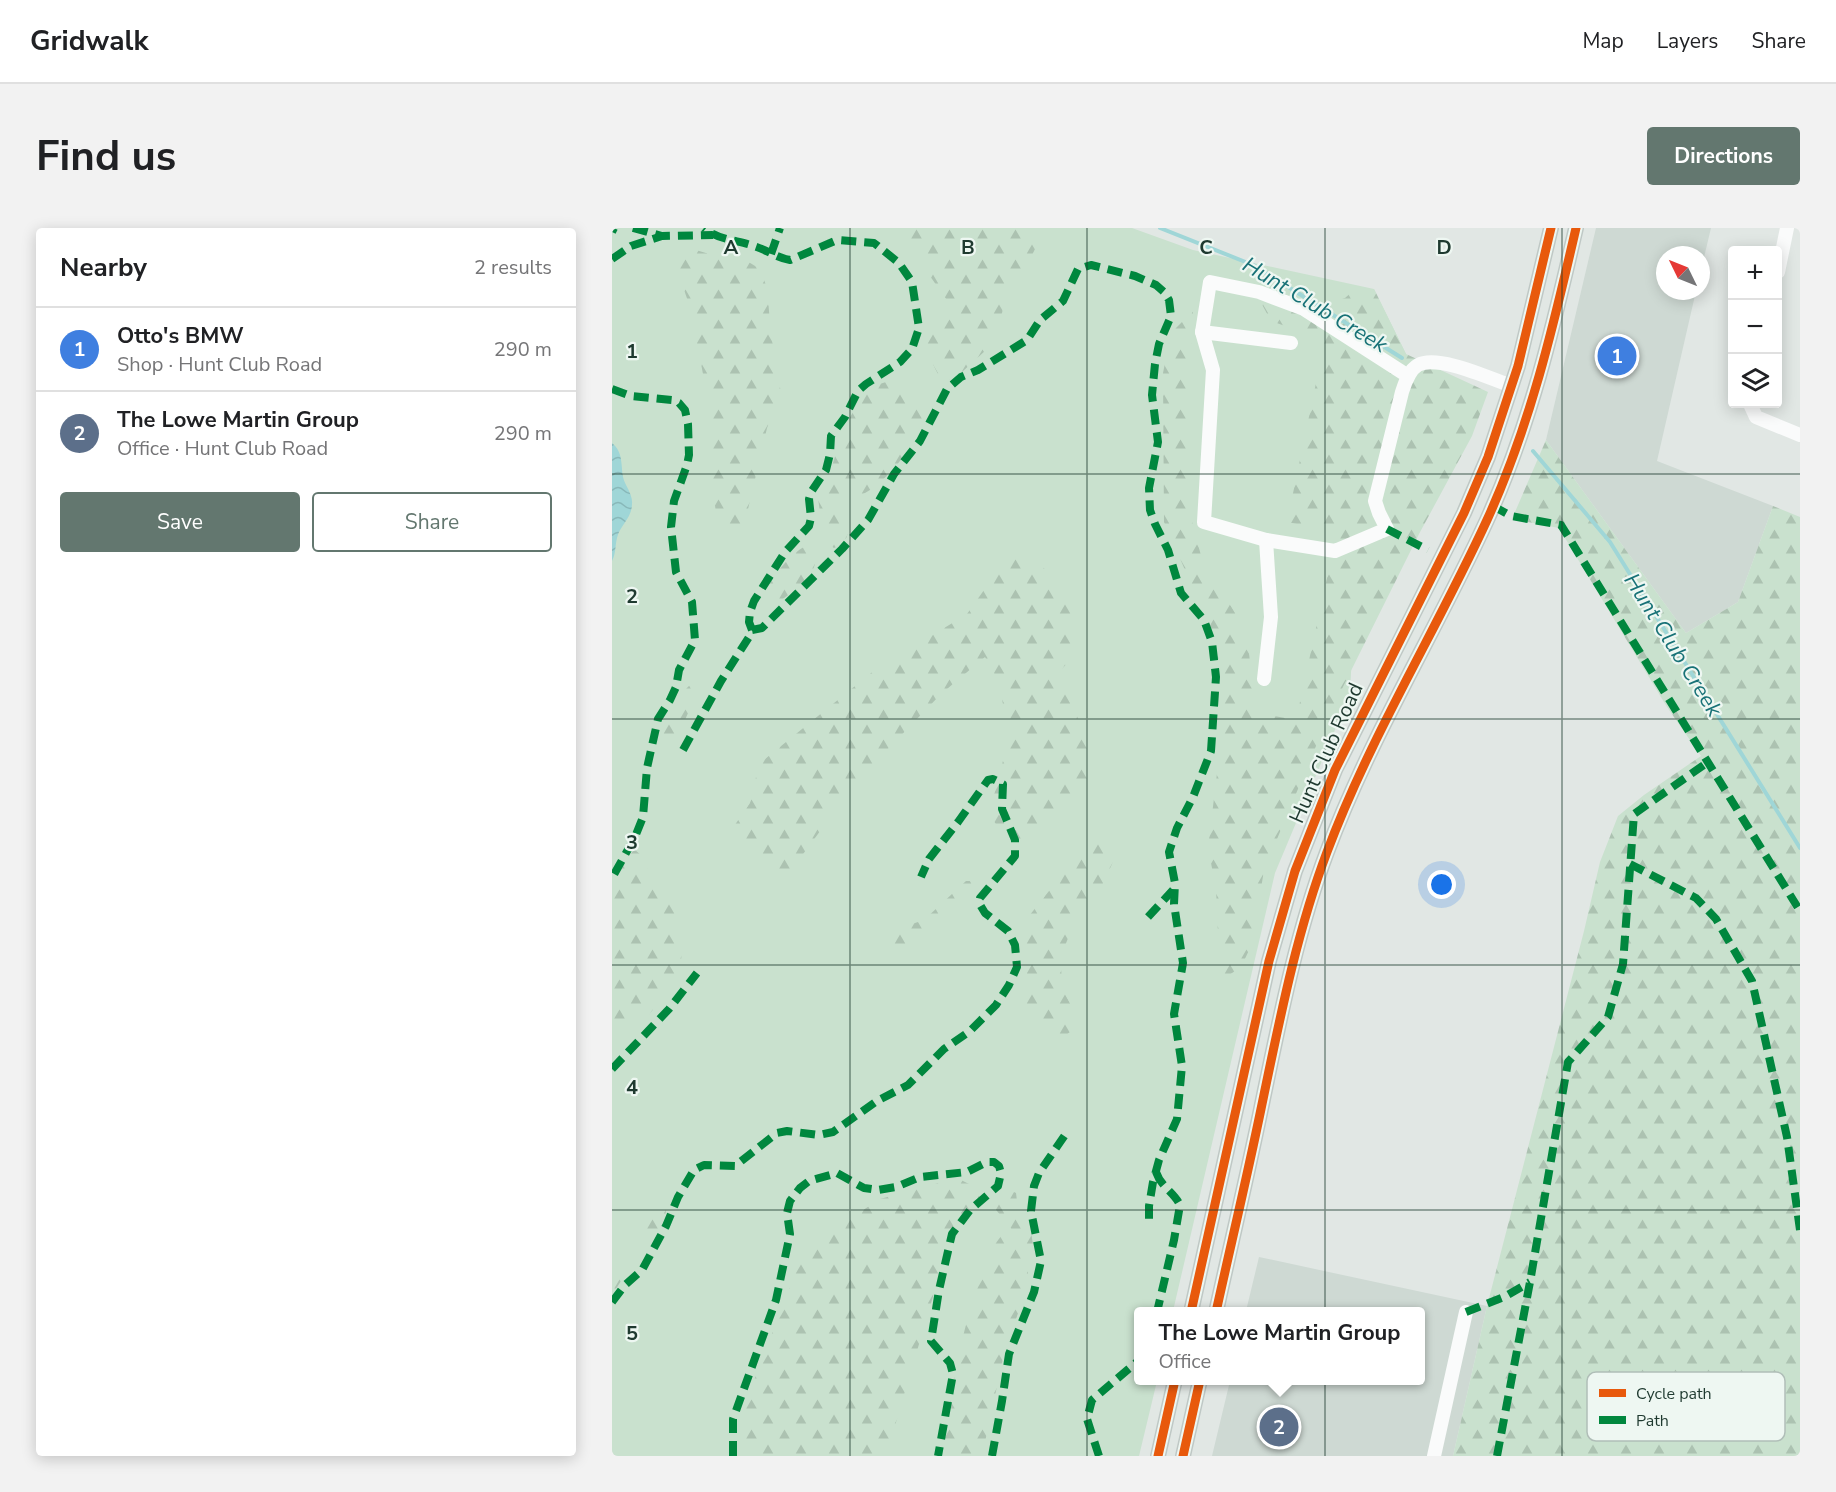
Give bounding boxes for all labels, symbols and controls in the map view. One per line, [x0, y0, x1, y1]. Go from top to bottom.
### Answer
text: Gridwalk [30, 22, 148, 60]
text: Map [1582, 27, 1624, 55]
text: Layers [1657, 27, 1718, 55]
text: Share [1751, 27, 1806, 55]
button: Directions [1647, 127, 1800, 185]
text: Find us [36, 128, 176, 185]
text: A [724, 234, 739, 261]
text: B [961, 234, 975, 261]
text: C [1199, 234, 1213, 261]
text: D [1436, 234, 1452, 261]
north arrow [1656, 246, 1710, 300]
map controls [1728, 246, 1782, 408]
button: + [1728, 246, 1782, 300]
text: Nearby [60, 250, 147, 285]
water label: Hunt Club Creek [1237, 250, 1394, 361]
text: 2 results [474, 254, 552, 281]
button: − [1728, 300, 1782, 354]
text: Otto's BMW [117, 321, 244, 351]
pin: 1 [1598, 334, 1636, 378]
text: 1 [74, 336, 86, 363]
text: 290 m [494, 336, 552, 363]
text: 1 [626, 338, 638, 365]
text: Shop · Hunt Club Road [117, 351, 322, 378]
button: layers [1728, 354, 1782, 408]
text: The Lowe Martin Group [117, 405, 359, 435]
text: 2 [74, 420, 86, 447]
text: 290 m [494, 420, 552, 447]
text: Office · Hunt Club Road [117, 435, 328, 462]
button: Save [60, 492, 300, 552]
button: Share [312, 492, 552, 552]
water label: Hunt Club Creek [1617, 567, 1730, 723]
text: 2 [626, 583, 638, 610]
street label: Hunt Club Road [1282, 678, 1370, 828]
text: 3 [626, 829, 638, 856]
your location [1427, 870, 1456, 899]
text: 4 [626, 1074, 638, 1101]
popup [1134, 1307, 1425, 1385]
text: The Lowe Martin Group [1158, 1318, 1401, 1348]
text: 5 [626, 1320, 638, 1347]
text: Office [1158, 1348, 1211, 1375]
legend [1587, 1372, 1785, 1441]
text: Cycle path [1636, 1383, 1712, 1405]
pin: 2 [1260, 1404, 1298, 1450]
text: Path [1636, 1410, 1669, 1432]

